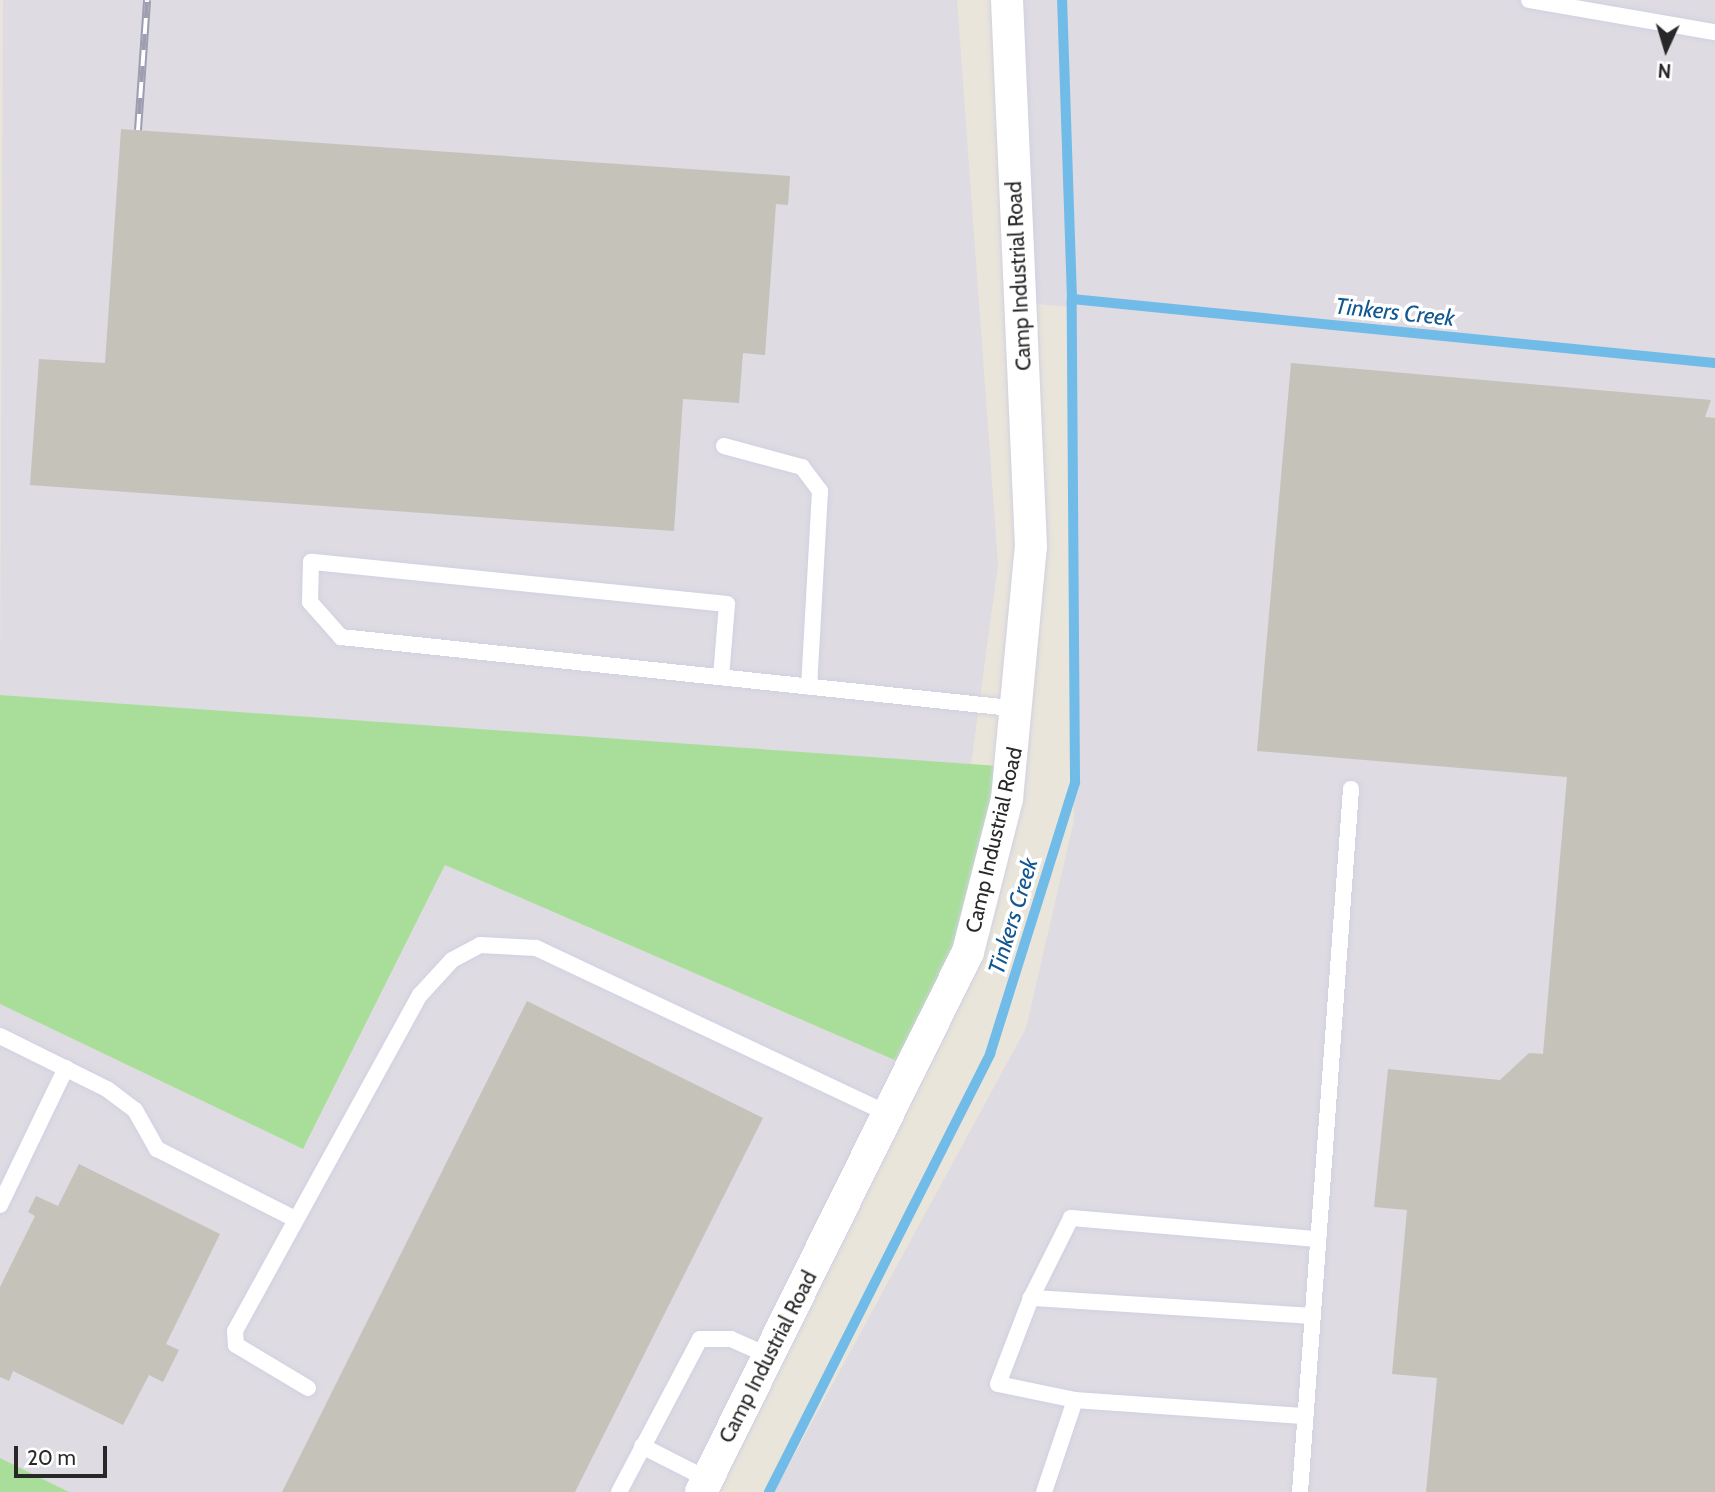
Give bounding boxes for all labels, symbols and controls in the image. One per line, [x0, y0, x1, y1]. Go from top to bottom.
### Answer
north arrow [1631, 14, 1701, 84]
text: N [1657, 59, 1672, 82]
street label: Camp Industrial Road [1001, 181, 1037, 371]
water label: Tinkers Creek [1334, 292, 1456, 332]
street label: Camp Industrial Road [960, 745, 1028, 935]
water label: Tinkers Creek [982, 855, 1044, 977]
street label: Camp Industrial Road [714, 1267, 822, 1447]
scale bar [18, 1432, 110, 1476]
text: 20 m [27, 1445, 76, 1470]

